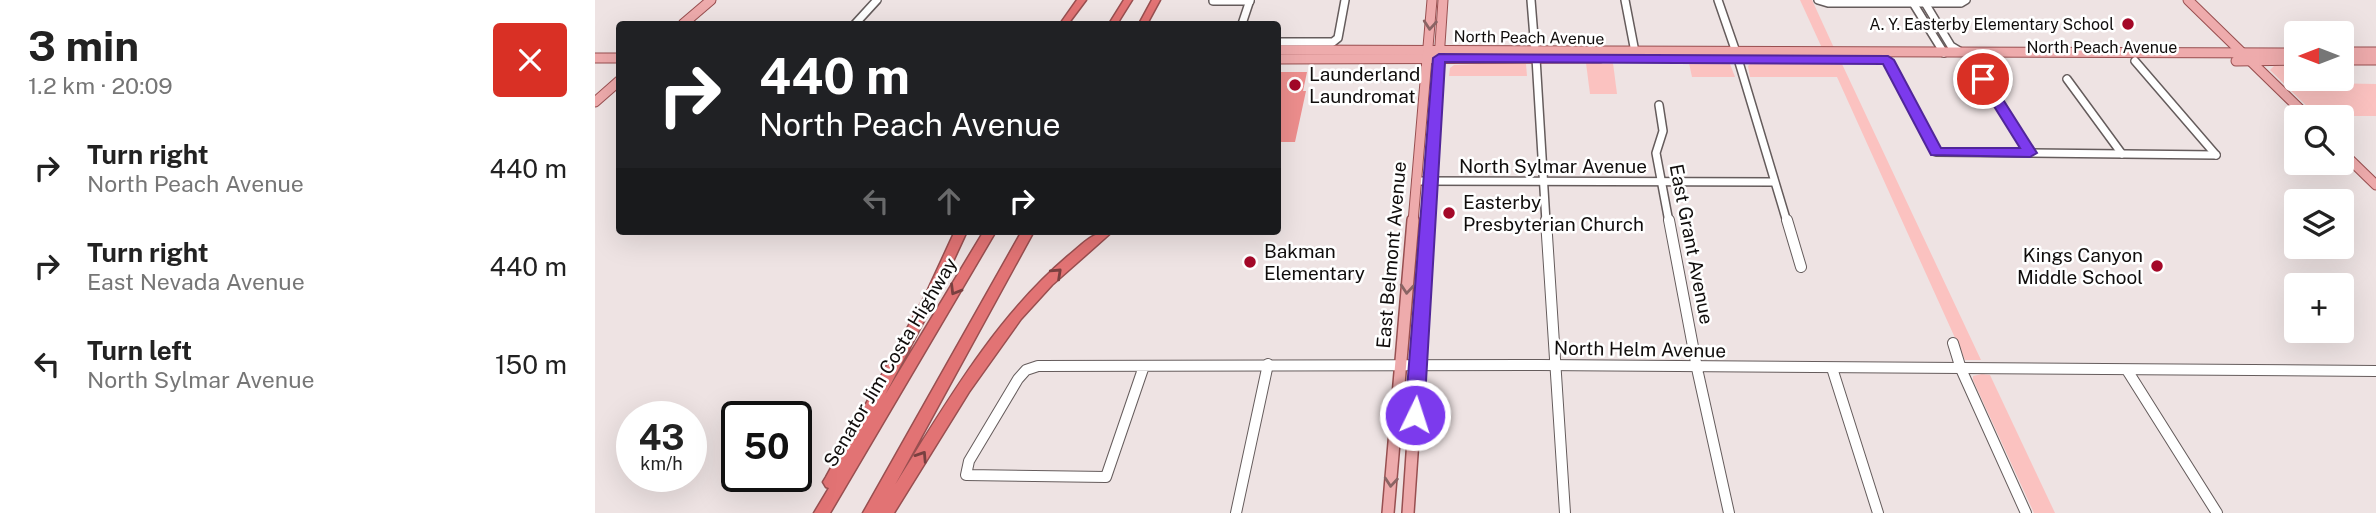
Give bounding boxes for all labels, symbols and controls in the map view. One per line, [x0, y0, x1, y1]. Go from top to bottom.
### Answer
place label: A. Y. Easterby Elementary School [1869, 15, 2114, 34]
marker: A. Y. Easterby Elementary School [2120, 16, 2136, 32]
one-way arrow [1423, 20, 1438, 31]
text: 3 min [28, 21, 139, 70]
north arrow [2284, 21, 2354, 91]
map controls [2284, 21, 2354, 343]
button: close [493, 23, 567, 97]
street label: North Peach Avenue [1453, 27, 1605, 48]
street label: North Peach Avenue [2027, 38, 2177, 57]
text: 440 m [759, 47, 910, 105]
icon: right [644, 49, 735, 140]
pin [1953, 49, 2013, 109]
icon: arrive [1964, 60, 2002, 98]
place label: Launderland Laundromat [1309, 63, 1420, 107]
text: 1.2 km · 20:09 [28, 72, 173, 99]
marker: Launderland Laundromat [1287, 77, 1303, 93]
button: search [2284, 105, 2354, 175]
text: North Peach Avenue [759, 106, 1061, 143]
text: Turn right [87, 139, 209, 170]
icon: right [28, 149, 66, 187]
text: 440 m [490, 153, 567, 184]
street label: North Sylmar Avenue [1459, 155, 1647, 177]
street label: East Belmont Avenue [1372, 161, 1410, 349]
street label: East Grant Avenue [1666, 162, 1718, 326]
text: North Peach Avenue [87, 170, 304, 197]
icon: left [857, 182, 895, 220]
icon: ahead [930, 182, 968, 220]
icon: right [1003, 182, 1041, 220]
button: layers [2284, 189, 2354, 259]
place label: Easterby Presbyterian Church [1463, 191, 1644, 235]
marker: Easterby Presbyterian Church [1441, 205, 1457, 221]
text: Turn right [87, 237, 209, 268]
place label: Bakman Elementary [1264, 240, 1365, 284]
place label: Kings Canyon Middle School [2017, 244, 2143, 288]
icon: right [28, 247, 66, 285]
text: 440 m [490, 251, 567, 282]
street label: Senator Jim Costa Highway [819, 254, 961, 470]
marker: Bakman Elementary [1242, 254, 1258, 270]
marker: Kings Canyon Middle School [2149, 258, 2165, 274]
text: East Nevada Avenue [87, 268, 305, 295]
one-way arrow [1049, 269, 1062, 282]
button: + [2284, 273, 2354, 343]
one-way arrow [950, 282, 963, 295]
one-way arrow [1400, 283, 1415, 294]
text: Turn left [87, 335, 192, 366]
street label: North Helm Avenue [1554, 336, 1726, 362]
icon: left [28, 345, 66, 383]
text: 150 m [495, 349, 567, 380]
text: North Sylmar Avenue [87, 366, 315, 393]
position arrow [1378, 378, 1452, 452]
speed limit sign: 50 [721, 401, 812, 492]
text: 43 [638, 417, 685, 458]
one-way arrow [914, 450, 927, 463]
text: km/h [640, 453, 683, 474]
one-way arrow [1384, 477, 1399, 488]

